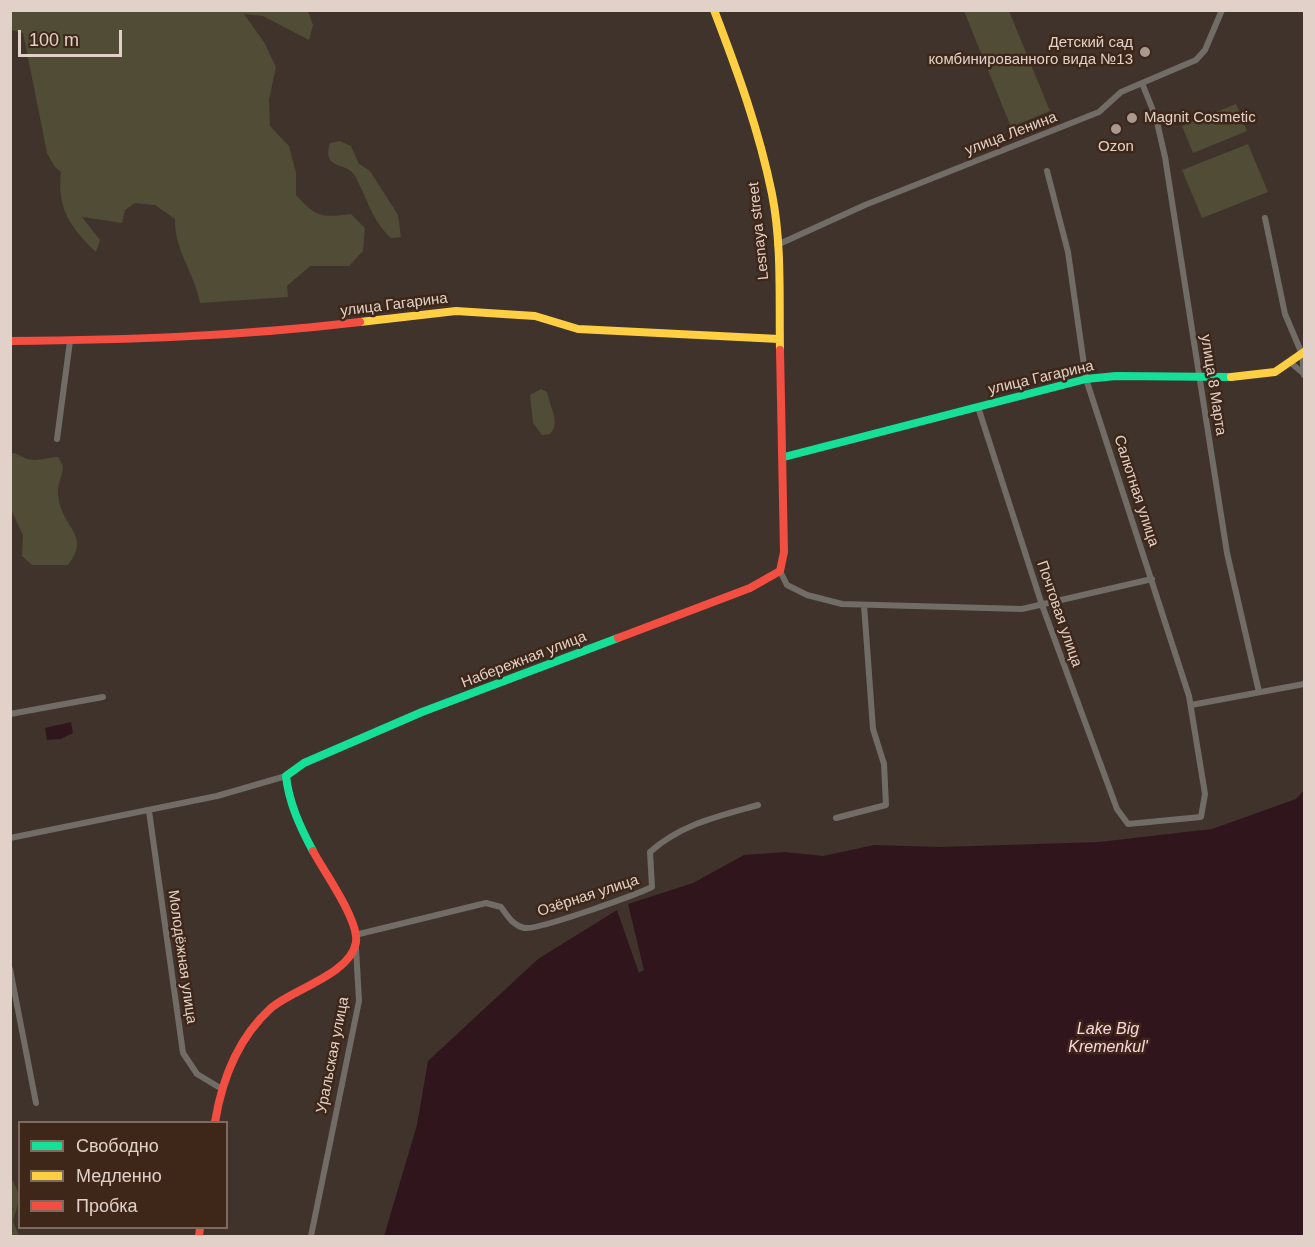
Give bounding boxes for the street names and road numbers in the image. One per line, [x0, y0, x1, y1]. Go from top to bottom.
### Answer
street label: улица Ленина [963, 108, 1059, 160]
street label: Lesnaya street [745, 181, 773, 281]
street label: улица Гагарина [339, 289, 449, 321]
street label: улица 8 Марта [1196, 333, 1230, 437]
street label: улица Гагарина [986, 357, 1096, 399]
street label: Салютная улица [1110, 433, 1162, 549]
street label: Почтовая улица [1032, 558, 1086, 670]
street label: Набережная улица [459, 628, 589, 692]
street label: Озёрная улица [535, 871, 641, 921]
street label: Молодёжная улица [164, 889, 200, 1025]
street label: Уральская улица [313, 995, 353, 1115]

